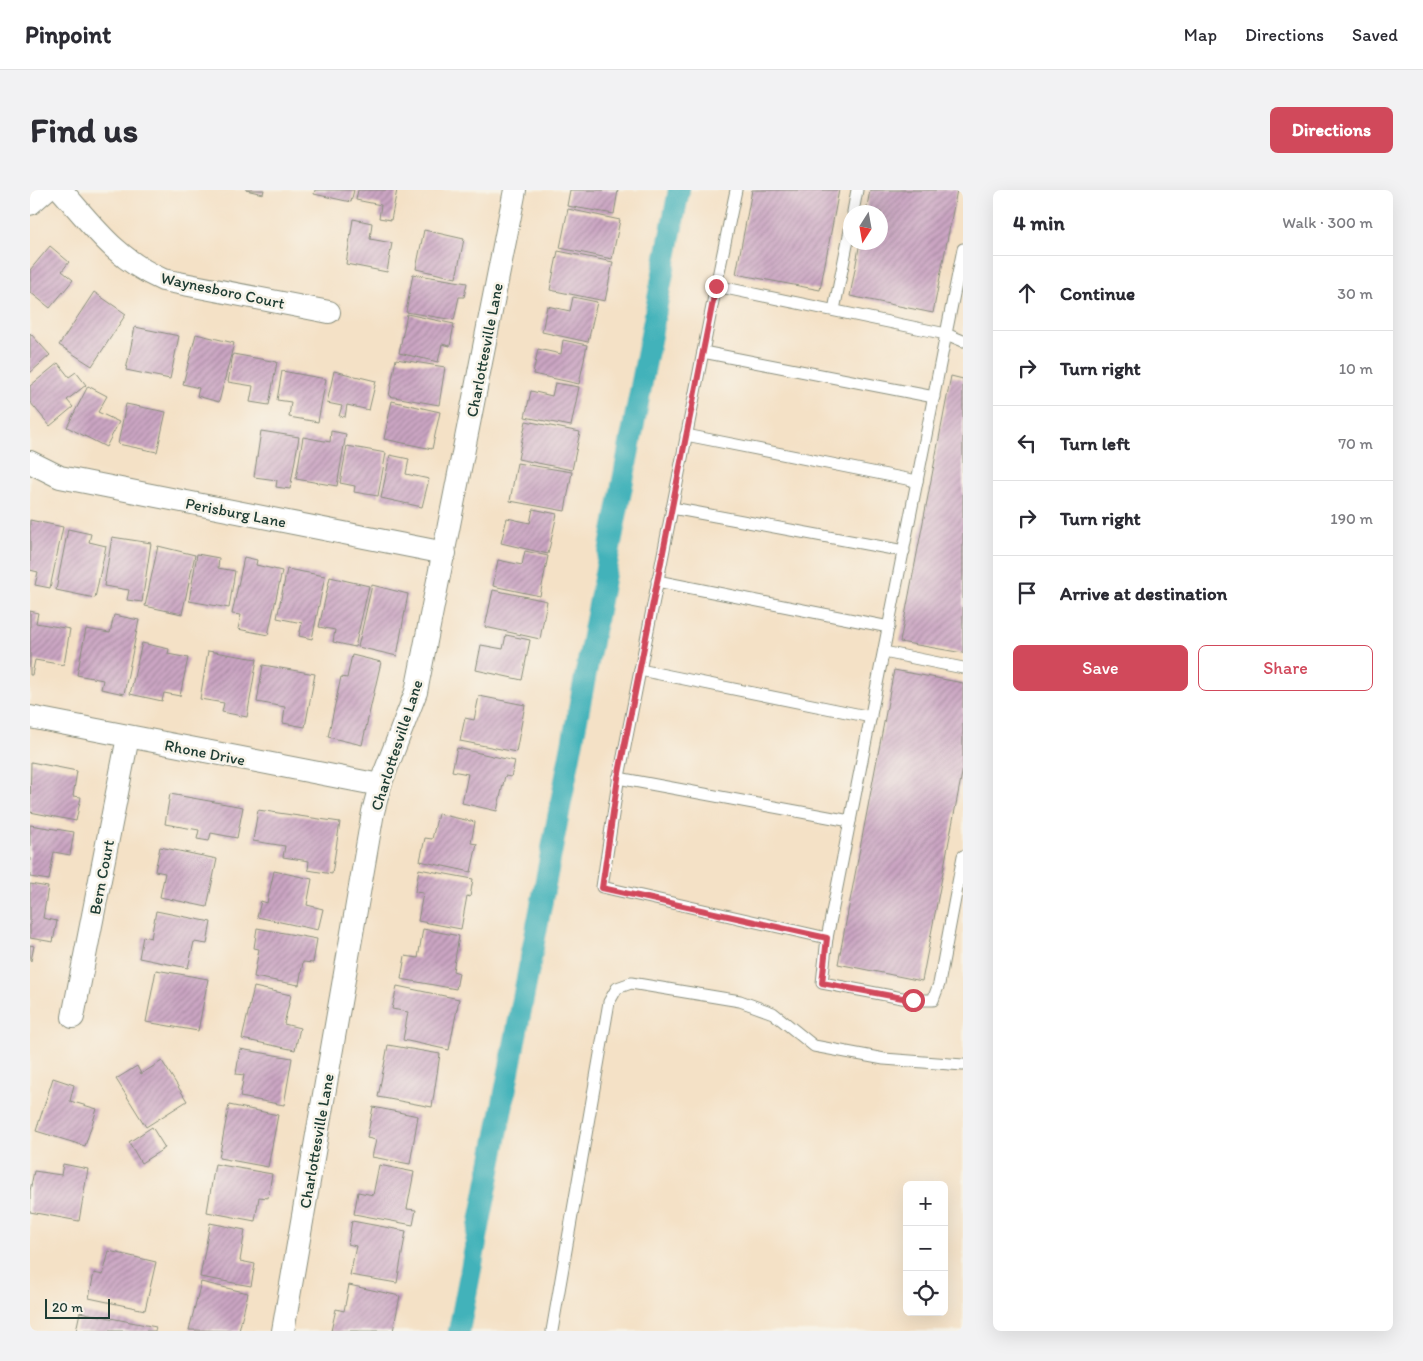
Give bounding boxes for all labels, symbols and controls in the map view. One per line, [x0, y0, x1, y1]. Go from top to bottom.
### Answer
text: Pinpoint [25, 20, 111, 49]
text: Map [1184, 24, 1217, 46]
text: Directions [1245, 24, 1324, 46]
text: Saved [1352, 24, 1398, 46]
button: Directions [1270, 107, 1393, 153]
text: Find us [30, 109, 138, 151]
north arrow [843, 205, 888, 250]
text: 4 min [1013, 210, 1065, 235]
text: Walk · 300 m [1282, 213, 1373, 232]
street label: Waynesboro Court [159, 268, 287, 313]
route end [705, 275, 728, 298]
icon: ahead [1013, 279, 1041, 307]
street label: Charlottesville Lane [462, 281, 507, 419]
text: Continue [1060, 282, 1135, 305]
text: 30 m [1337, 284, 1373, 303]
icon: right [1013, 354, 1041, 382]
text: Turn right [1060, 357, 1141, 380]
text: 10 m [1339, 359, 1373, 378]
icon: left [1013, 429, 1041, 457]
text: Turn left [1060, 432, 1130, 455]
text: 70 m [1338, 434, 1373, 453]
street label: Perisburg Lane [184, 493, 288, 532]
icon: right [1013, 504, 1041, 532]
text: Turn right [1060, 507, 1141, 530]
text: 190 m [1330, 509, 1373, 528]
icon: arrive [1013, 579, 1041, 607]
text: Arrive at destination [1060, 582, 1227, 605]
button: Save [1013, 645, 1188, 691]
button: Share [1198, 645, 1373, 691]
street label: Charlottesville Lane [366, 677, 427, 813]
street label: Rhone Drive [163, 735, 247, 770]
street label: Bern Court [85, 838, 118, 916]
route start [902, 989, 925, 1012]
street label: Charlottesville Lane [295, 1072, 338, 1210]
map controls [903, 1181, 948, 1316]
button: + [903, 1181, 948, 1226]
button: − [903, 1226, 948, 1271]
button: locate [903, 1271, 948, 1316]
scale bar [45, 1296, 110, 1319]
text: 20 m [52, 1299, 83, 1316]

